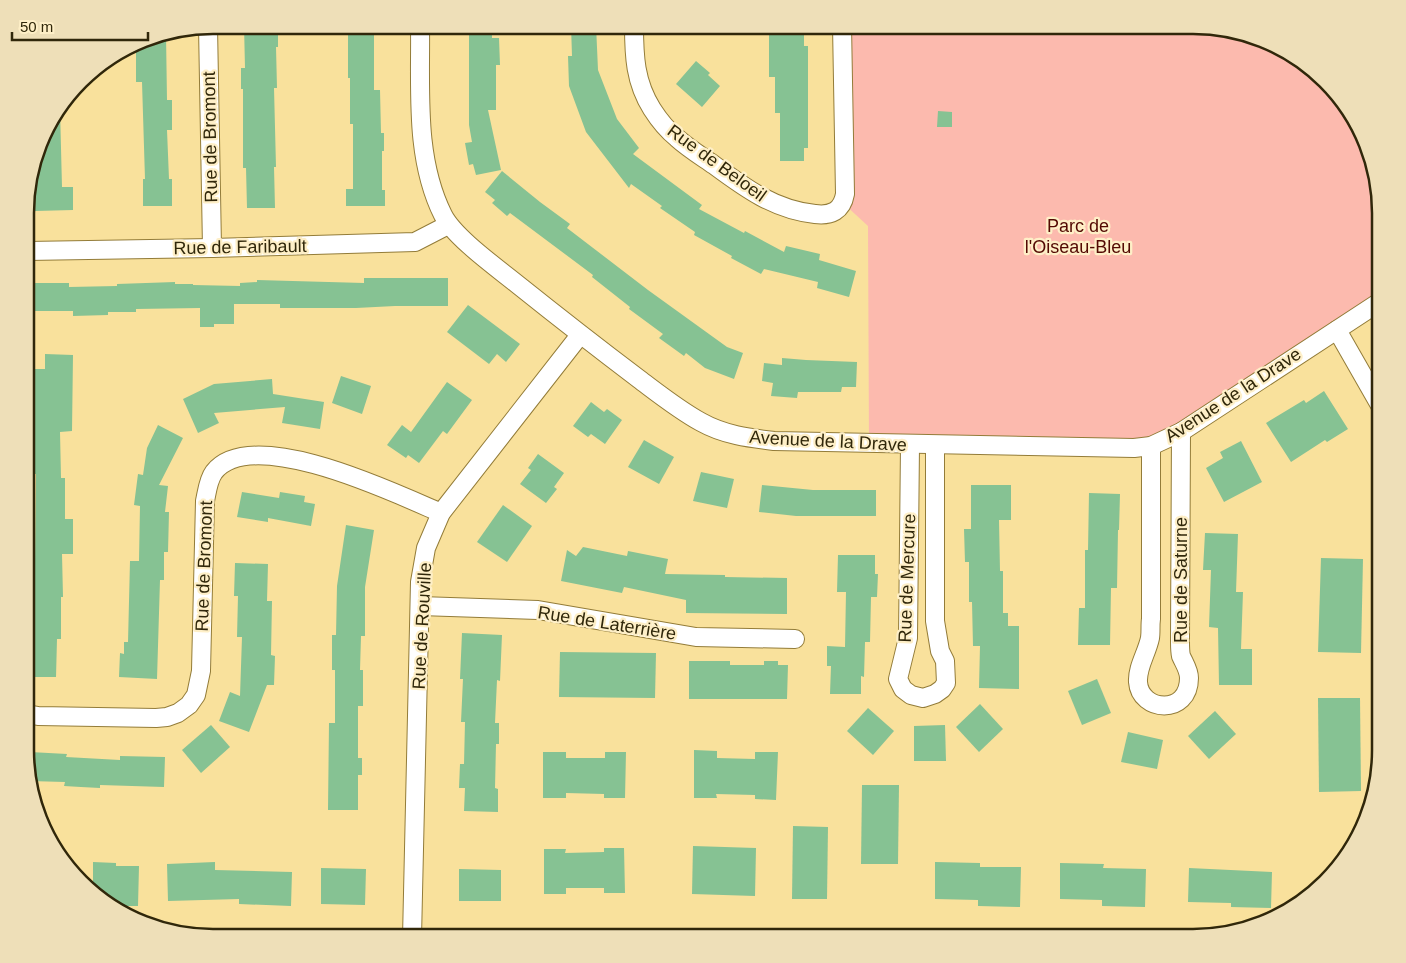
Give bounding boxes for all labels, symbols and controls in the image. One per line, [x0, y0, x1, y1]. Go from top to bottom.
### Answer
scale bar [12, 10, 149, 42]
text: 50 m [20, 18, 53, 35]
street label: Rue de Bromont [199, 71, 221, 203]
street label: Rue de Beloeil [664, 120, 770, 206]
park label: Parc de l'Oiseau-Bleu [1025, 216, 1131, 257]
street label: Rue de Faribault [173, 236, 307, 258]
street label: Avenue de la Drave [1161, 344, 1305, 446]
street label: Avenue de la Drave [749, 427, 907, 455]
street label: Rue de Bromont [192, 500, 216, 632]
street label: Rue de Mercure [895, 513, 919, 643]
street label: Rue de Saturne [1171, 517, 1191, 643]
street label: Rue de Rouville [409, 562, 435, 690]
street label: Rue de Laterrière [536, 602, 678, 644]

